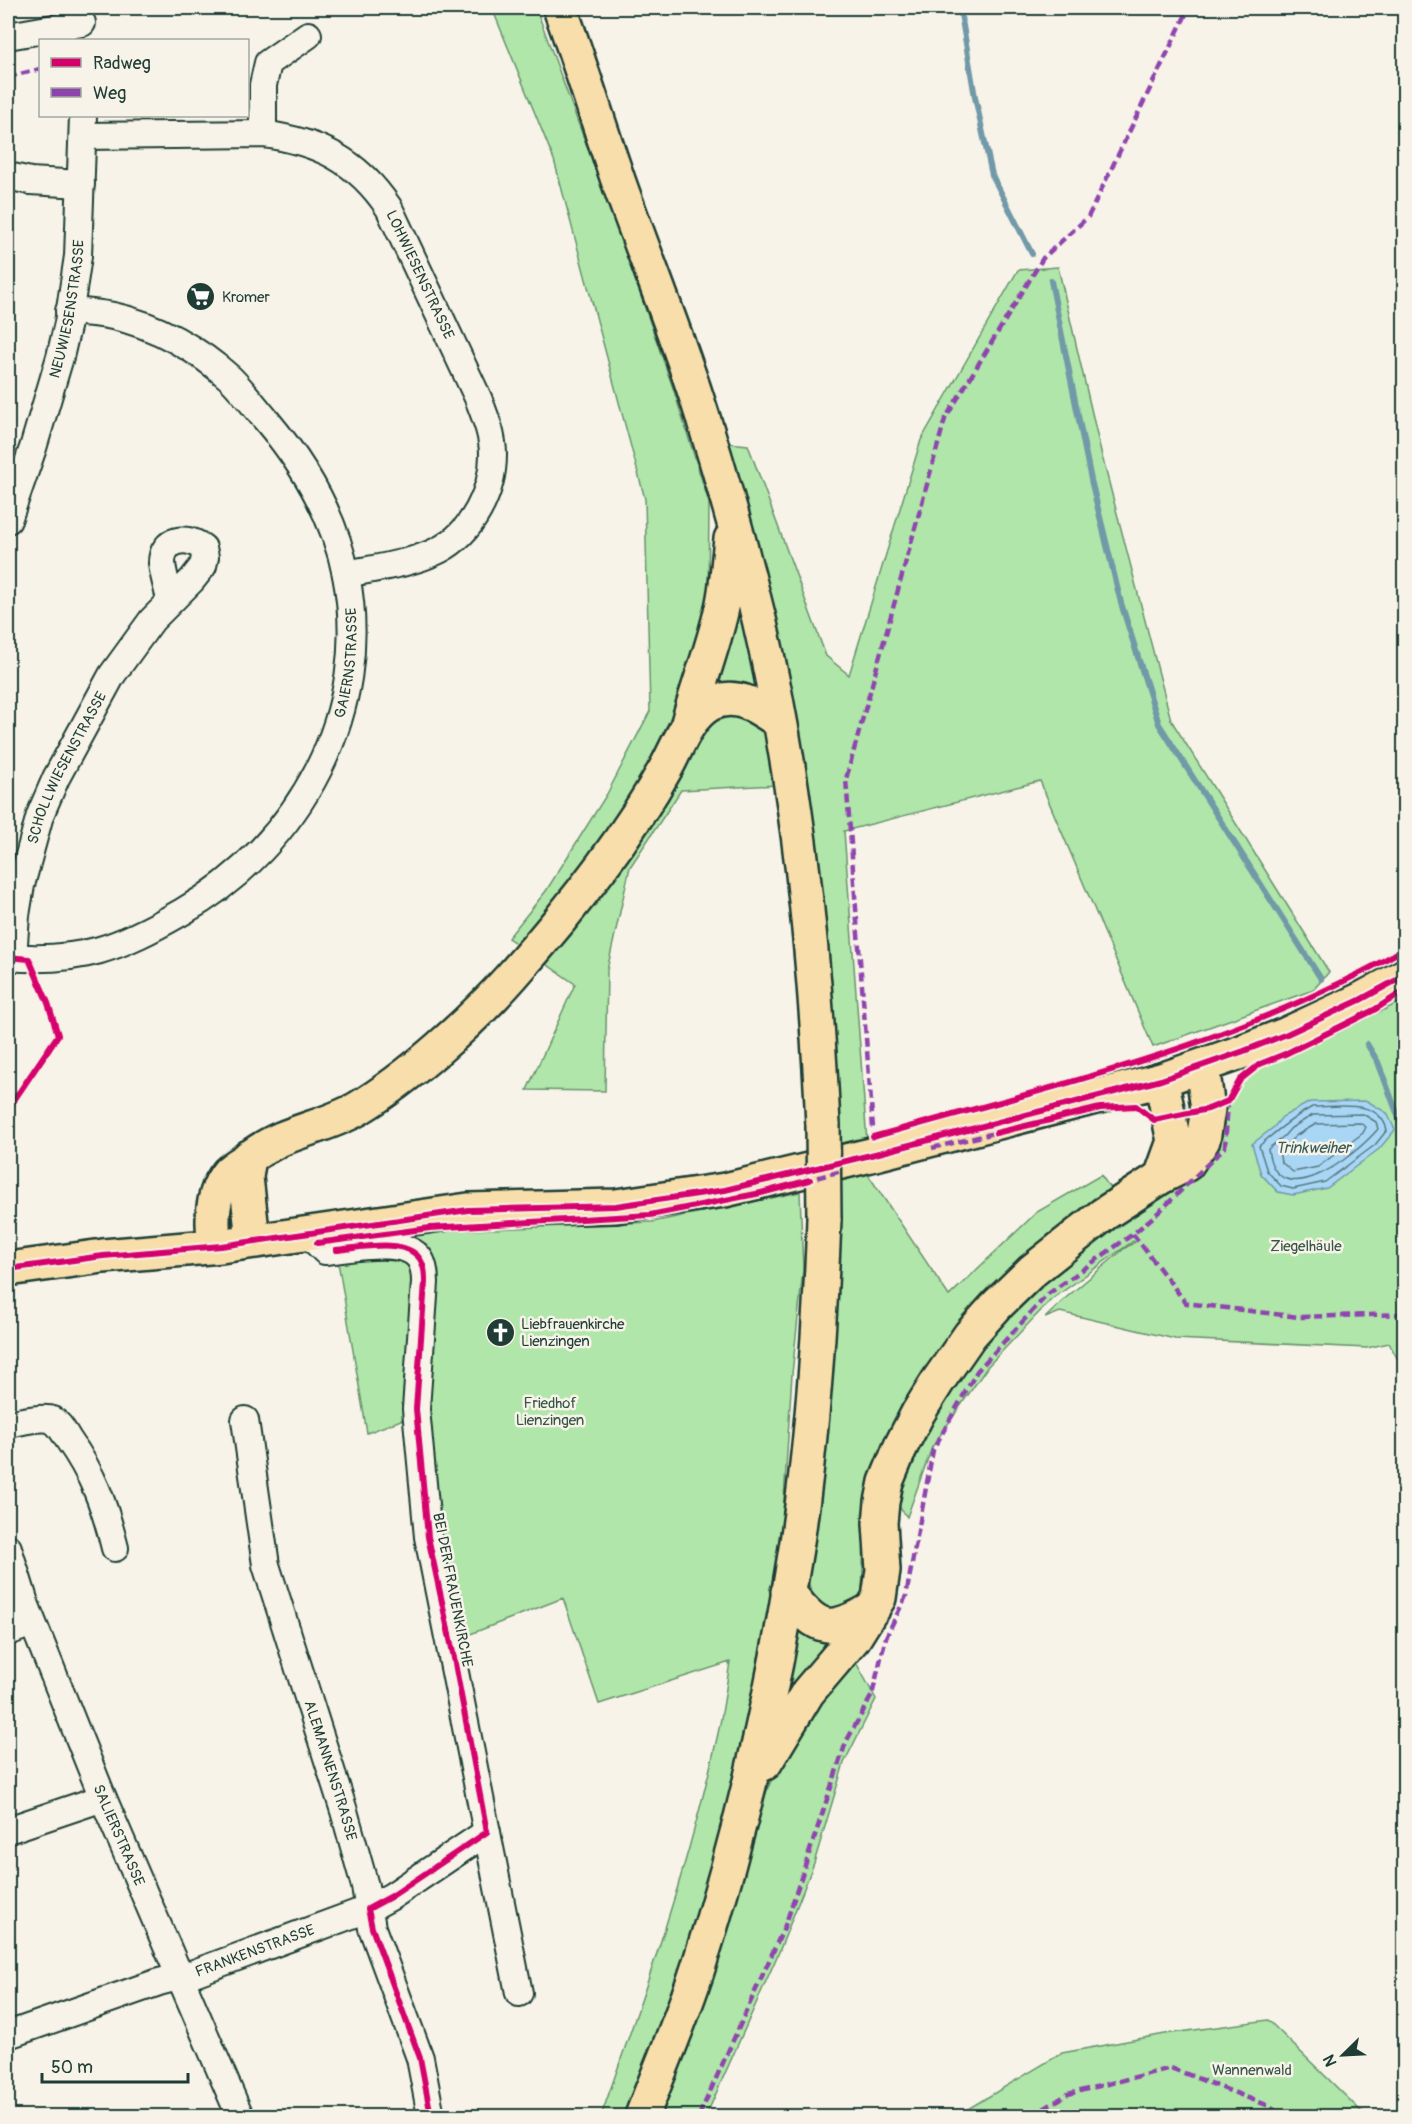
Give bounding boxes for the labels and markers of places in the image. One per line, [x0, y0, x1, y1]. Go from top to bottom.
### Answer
supermarket icon: Kromer [185, 281, 217, 313]
place label: Kromer [222, 288, 270, 307]
place label: Liebfrauenkirche Lienzingen [521, 1315, 625, 1351]
church icon: Liebfrauenkirche Lienzingen [484, 1317, 516, 1349]

